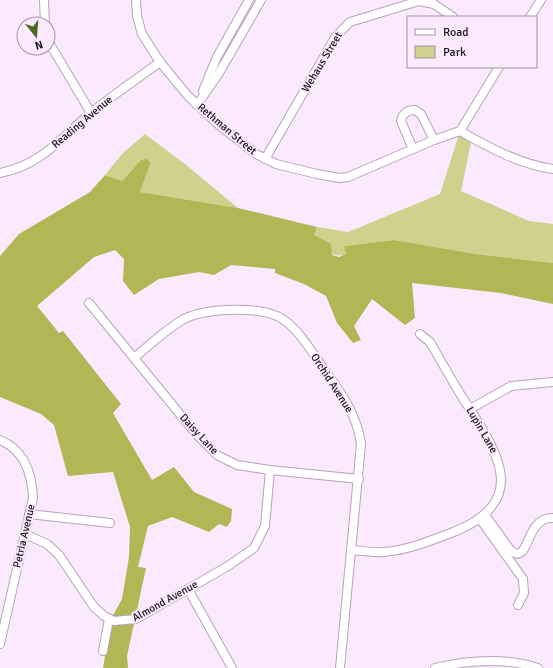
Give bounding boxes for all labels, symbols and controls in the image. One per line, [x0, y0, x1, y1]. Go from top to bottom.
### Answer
north arrow [16, 16, 56, 56]
legend [407, 16, 537, 68]
text: Road [443, 25, 469, 40]
street label: Wehaus Street [299, 29, 345, 94]
text: N [33, 38, 44, 52]
text: Park [443, 45, 466, 60]
street label: Reading Avenue [49, 93, 115, 151]
street label: Rethman Street [195, 100, 259, 158]
street label: Orchid Avenue [308, 351, 356, 415]
street label: Lupin Lane [464, 404, 500, 456]
street label: Daisy Lane [177, 411, 221, 457]
street label: Petria Avenue [10, 503, 38, 569]
street label: Almond Avenue [130, 578, 200, 624]

